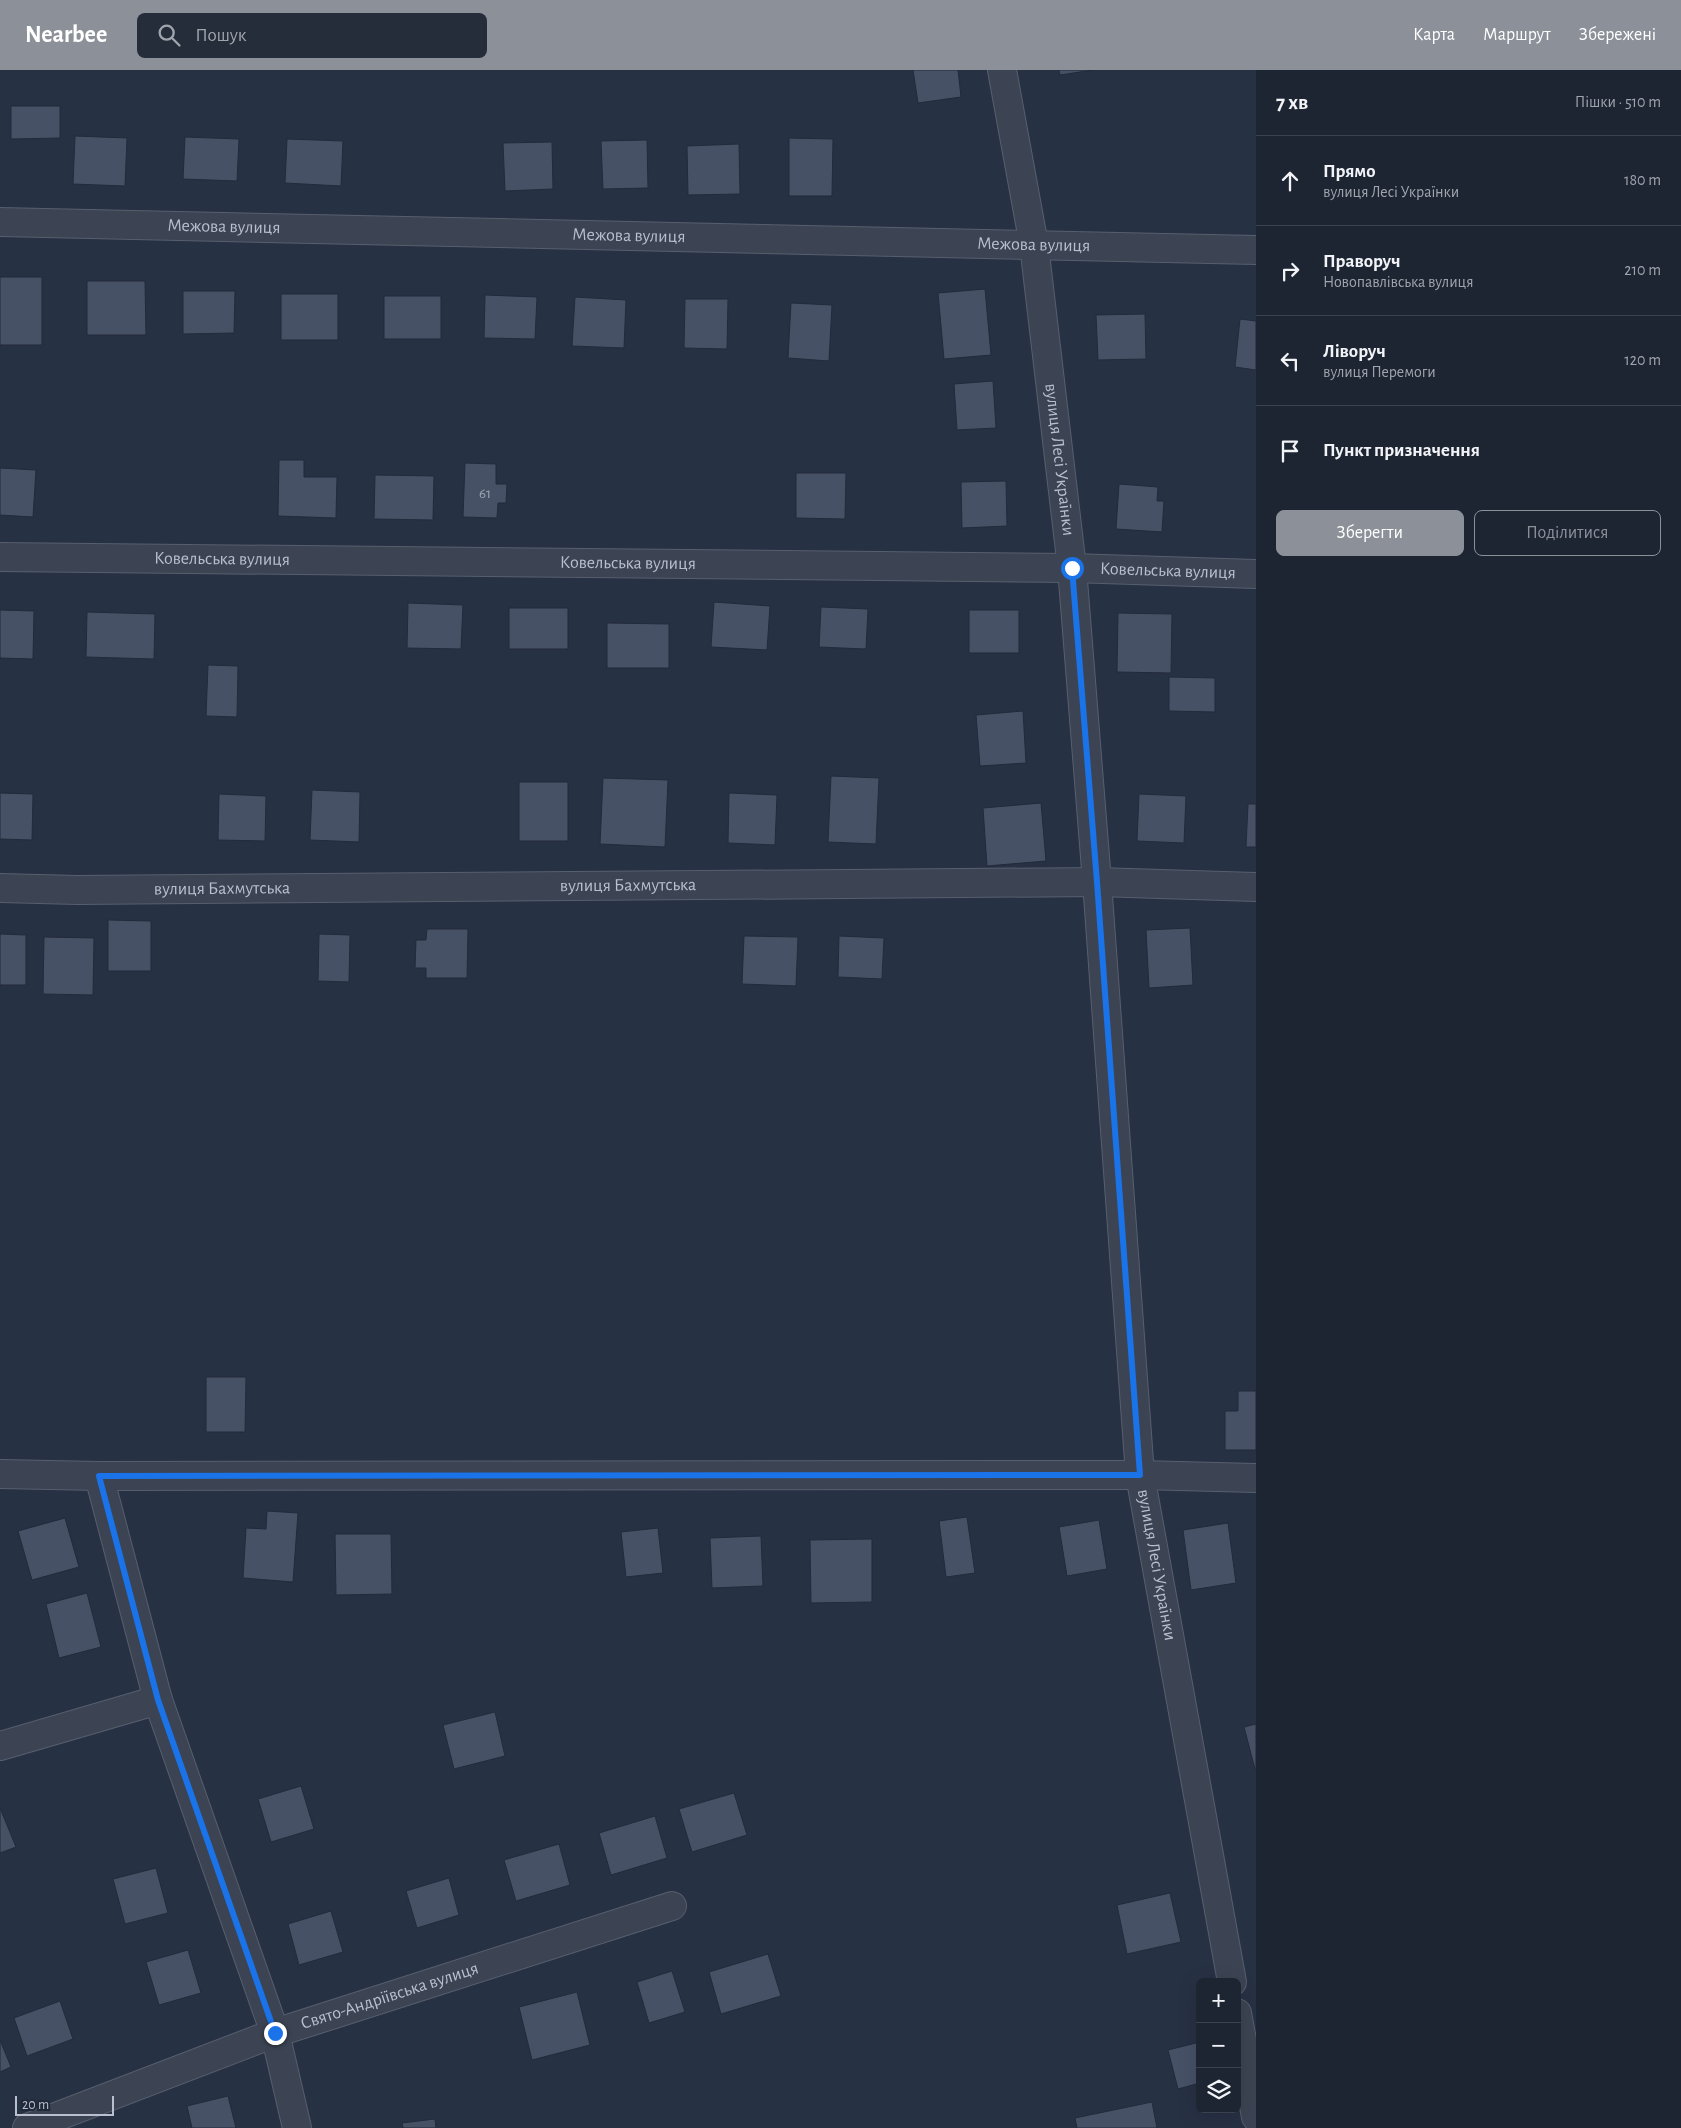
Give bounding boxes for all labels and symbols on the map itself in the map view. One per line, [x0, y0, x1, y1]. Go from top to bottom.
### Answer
street label: Межова вулиця [167, 217, 281, 237]
street label: Межова вулиця [572, 226, 686, 246]
street label: Межова вулиця [977, 235, 1091, 255]
street label: вулиця Лесі Українки [1041, 382, 1077, 537]
house number: 61 [479, 486, 491, 501]
street label: Ковельська вулиця [154, 550, 290, 569]
street label: Ковельська вулиця [560, 554, 696, 573]
route start [1061, 557, 1084, 580]
street label: Ковельська вулиця [1100, 560, 1236, 582]
street label: вулиця Бахмутська [560, 876, 696, 895]
street label: вулиця Бахмутська [154, 879, 290, 898]
street label: вулиця Лесі Українки [1134, 1488, 1179, 1642]
street label: Свято-Андріївська вулиця [299, 1959, 481, 2033]
route end [264, 2022, 287, 2045]
scale bar [15, 2093, 114, 2116]

